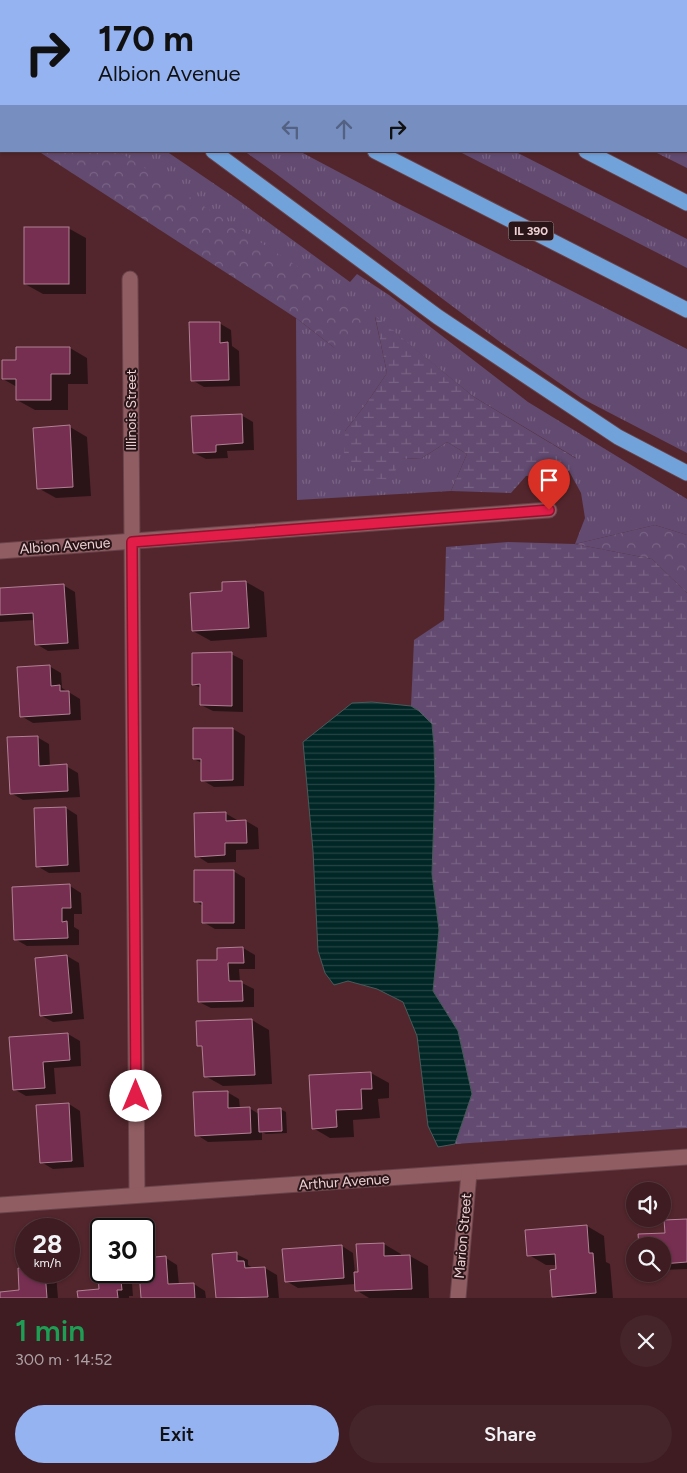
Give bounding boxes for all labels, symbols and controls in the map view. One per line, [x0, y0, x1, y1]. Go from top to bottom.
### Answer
text: 170 m [98, 18, 194, 60]
icon: right [15, 20, 80, 85]
text: Albion Avenue [98, 60, 241, 87]
icon: left [277, 115, 305, 143]
icon: ahead [330, 115, 358, 143]
icon: right [383, 115, 411, 143]
road number: IL 390 [508, 222, 554, 240]
street label: Illinois Street [123, 369, 140, 451]
pin [528, 459, 570, 510]
icon: arrive [535, 466, 563, 494]
street label: Albion Avenue [19, 534, 111, 558]
position arrow [109, 1069, 161, 1121]
street label: Arthur Avenue [298, 1170, 390, 1194]
map controls [626, 1182, 671, 1282]
button: sound [626, 1182, 671, 1227]
street label: Marion Street [451, 1193, 475, 1279]
speed limit sign: 30 [90, 1218, 155, 1283]
text: 28 [33, 1229, 62, 1259]
button: search [626, 1237, 671, 1282]
text: km/h [34, 1256, 61, 1270]
text: 1 min [15, 1312, 85, 1349]
button: close [620, 1315, 672, 1367]
text: 300 m · 14:52 [15, 1350, 113, 1369]
button: Exit [15, 1405, 339, 1463]
button: Share [349, 1405, 672, 1463]

